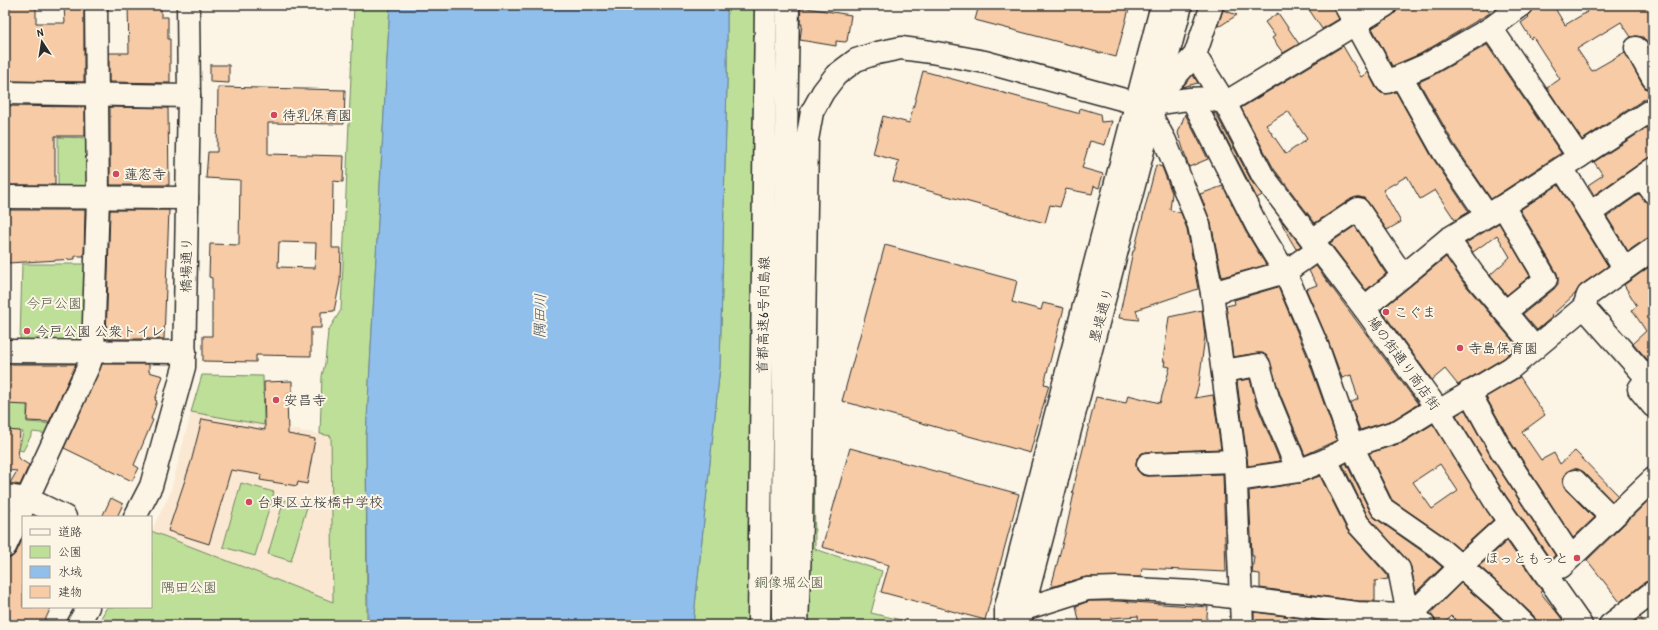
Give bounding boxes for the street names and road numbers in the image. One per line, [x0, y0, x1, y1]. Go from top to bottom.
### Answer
street label: 橋場通り [176, 237, 195, 293]
street label: 首都高速6号向島線 [752, 256, 773, 374]
street label: 墨堤通り [1084, 285, 1117, 344]
street label: 鳩の街通り商店街 [1364, 312, 1445, 414]

